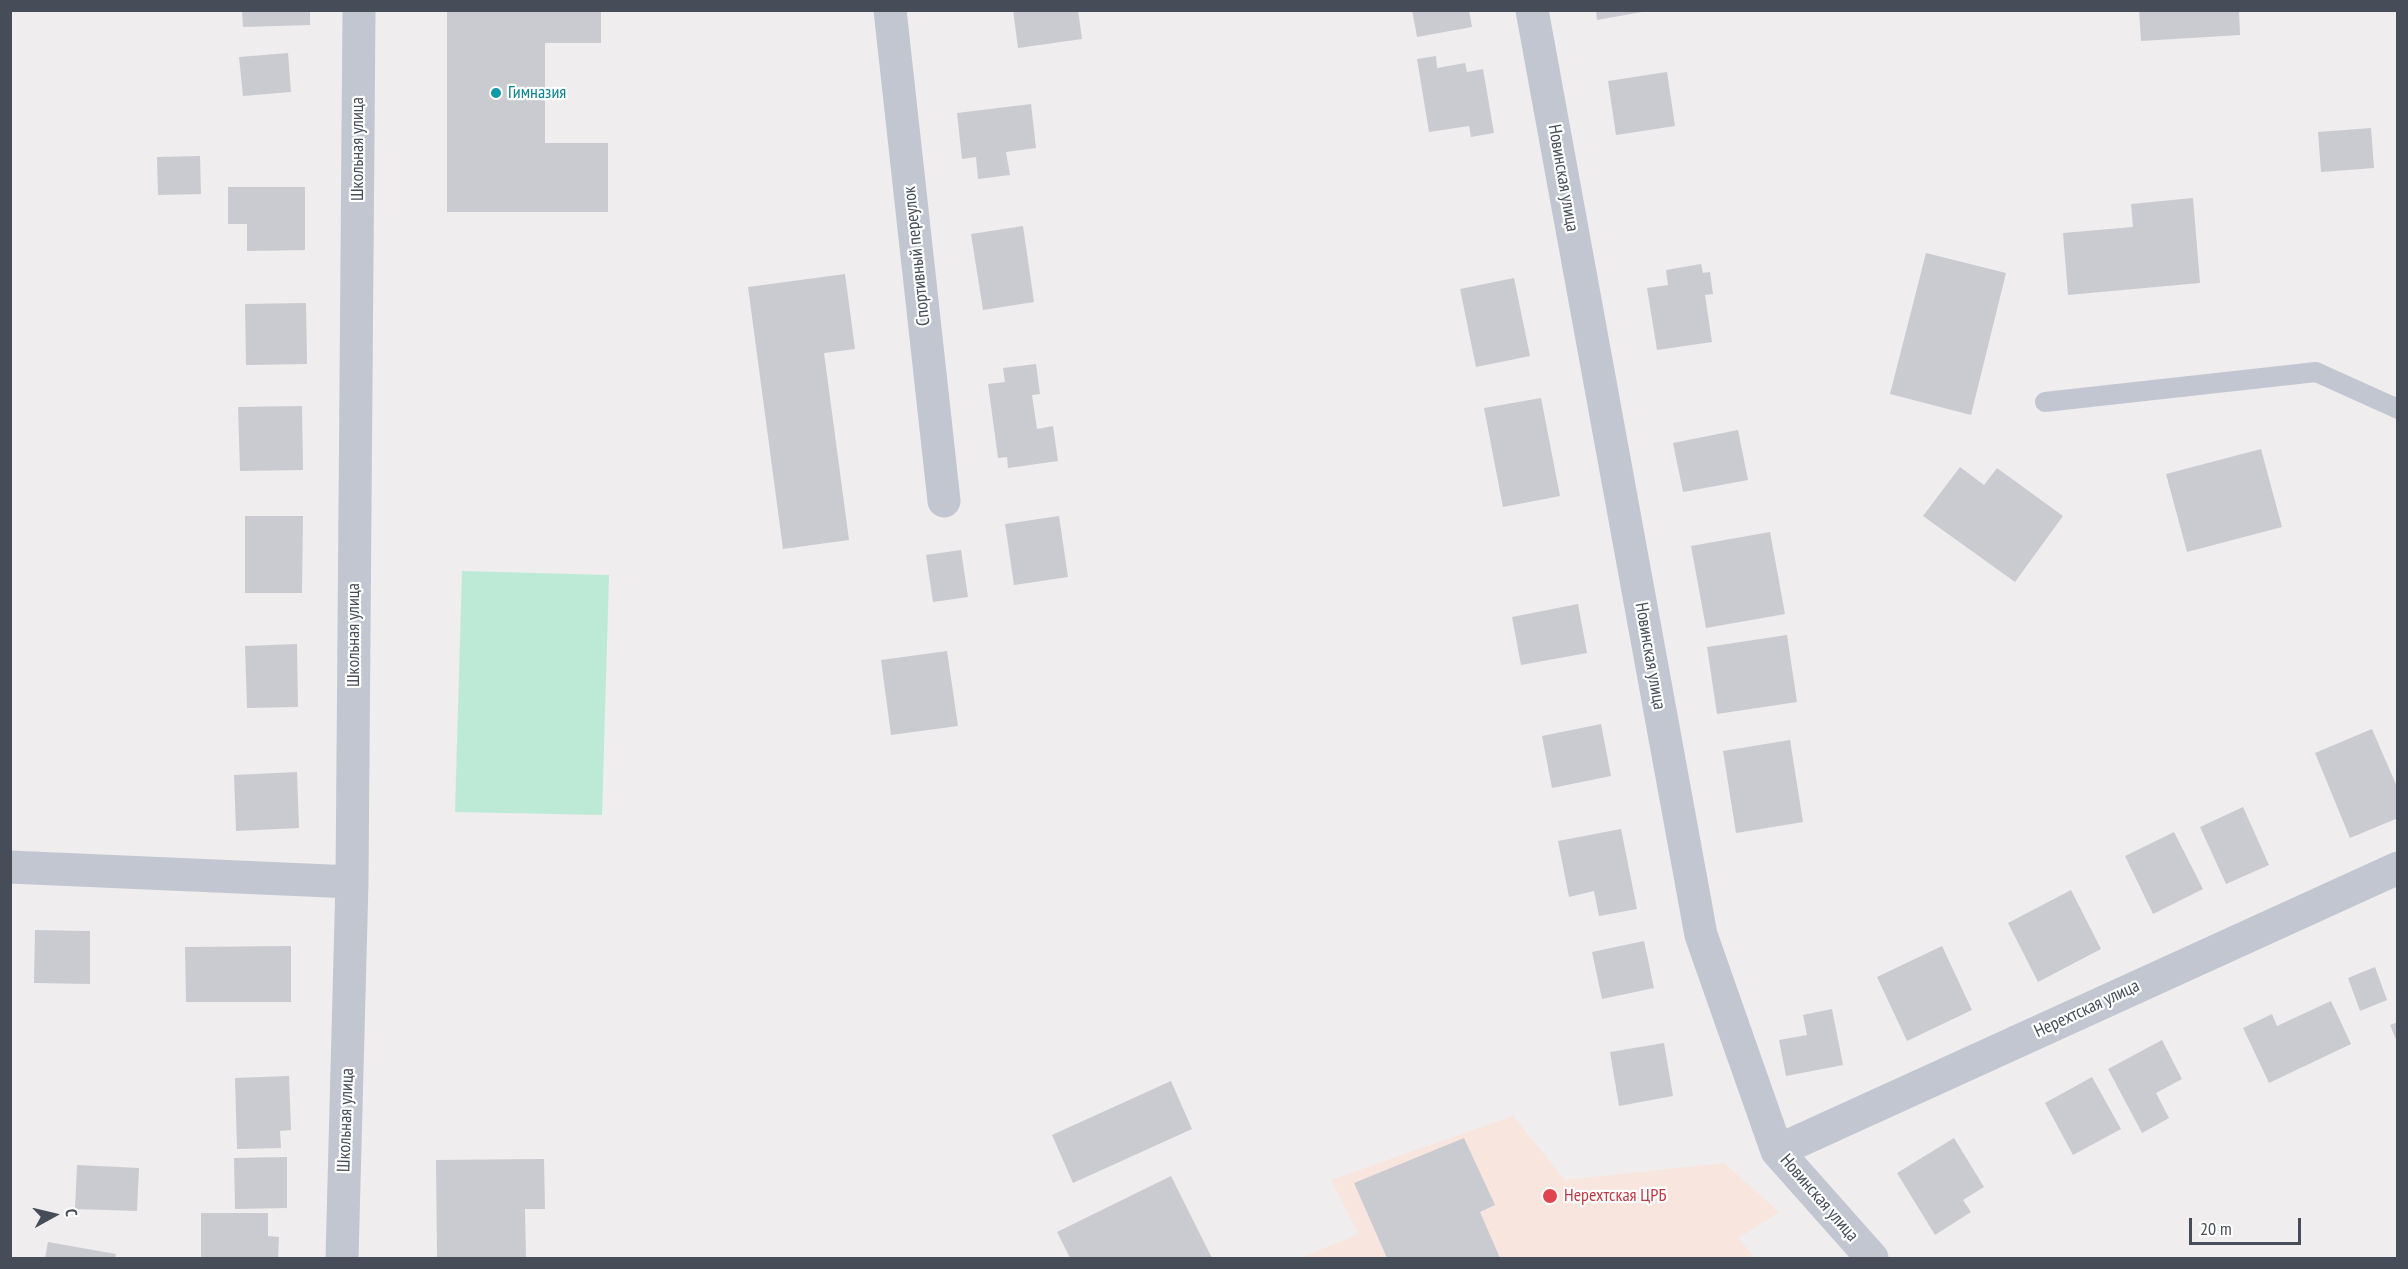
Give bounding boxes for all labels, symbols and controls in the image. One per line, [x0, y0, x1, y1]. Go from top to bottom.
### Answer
place label: Гимназия [508, 82, 566, 104]
marker: Гимназия [489, 86, 503, 100]
street label: Школьная улица [347, 97, 369, 201]
street label: Новинская улица [1543, 123, 1583, 233]
street label: Спортивный переулок [899, 185, 935, 327]
street label: Школьная улица [343, 583, 365, 687]
street label: Новинская улица [1630, 601, 1670, 711]
street label: Нерехтская улица [2031, 975, 2143, 1043]
street label: Школьная улица [333, 1068, 359, 1172]
street label: Новинская улица [1775, 1150, 1863, 1246]
north arrow [24, 1185, 84, 1245]
place label: Нерехтская ЦРБ [1564, 1185, 1666, 1207]
marker: Нерехтская ЦРБ [1541, 1187, 1559, 1205]
scale bar [2192, 1206, 2304, 1244]
text: С [61, 1207, 82, 1218]
text: 20 m [2200, 1217, 2232, 1240]

